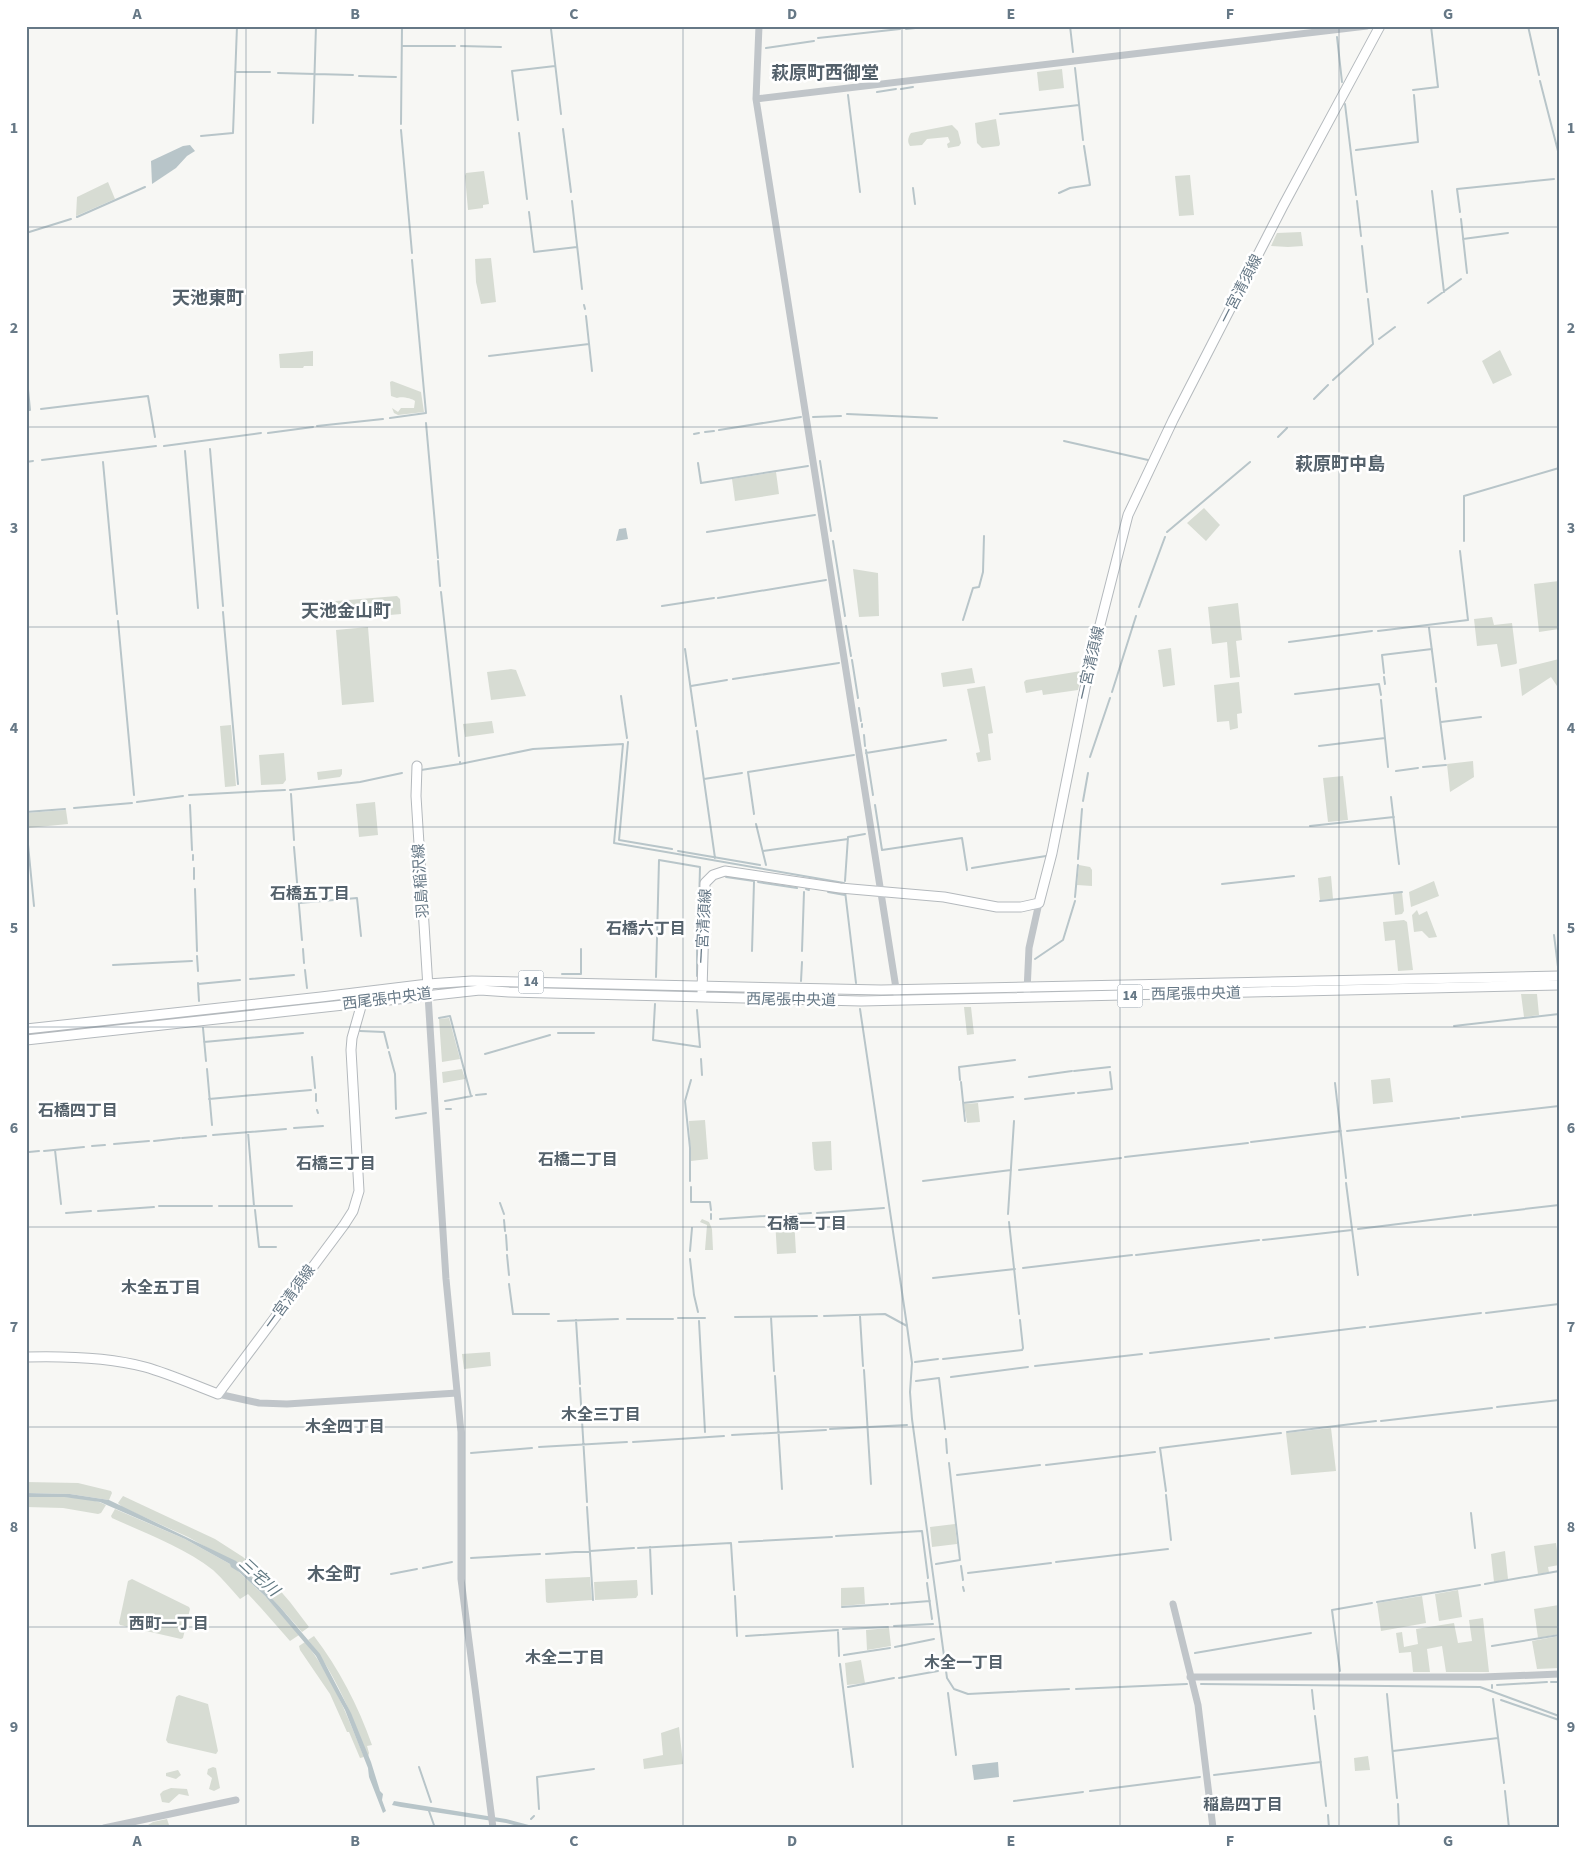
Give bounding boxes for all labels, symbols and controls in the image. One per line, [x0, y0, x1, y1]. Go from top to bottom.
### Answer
text: A [131, 3, 142, 25]
text: B [350, 3, 360, 25]
text: C [569, 3, 579, 25]
text: D [787, 3, 797, 25]
text: E [1007, 3, 1015, 25]
text: F [1226, 3, 1234, 25]
text: G [1443, 3, 1453, 25]
district label: 萩原町西御堂 [771, 61, 879, 86]
text: 1 [10, 117, 18, 139]
text: 1 [1567, 117, 1575, 139]
street label: 一宮清須線 [1215, 251, 1267, 327]
district label: 天池東町 [172, 286, 244, 311]
text: 2 [10, 317, 18, 339]
text: 2 [1567, 317, 1575, 339]
district label: 萩原町中島 [1295, 452, 1385, 477]
text: 3 [10, 517, 18, 539]
text: 3 [1567, 517, 1575, 539]
district label: 天池金山町 [301, 599, 391, 624]
street label: 一宮清須線 [1072, 624, 1110, 702]
text: 4 [10, 717, 19, 739]
text: 4 [1567, 717, 1576, 739]
street label: 羽島稲沢線 [408, 843, 434, 919]
district label: 石橋五丁目 [270, 883, 350, 905]
street label: 一宮清須線 [692, 888, 716, 964]
text: 5 [10, 917, 18, 939]
text: 5 [1567, 917, 1575, 939]
district label: 石橋六丁目 [606, 918, 686, 940]
road number: 14 [518, 970, 544, 994]
street label: 西尾張中央道 [341, 983, 433, 1015]
street label: 西尾張中央道 [1151, 983, 1241, 1005]
road number: 14 [1118, 984, 1142, 1008]
street label: 西尾張中央道 [746, 989, 836, 1011]
district label: 石橋四丁目 [38, 1100, 118, 1122]
text: 6 [10, 1117, 18, 1139]
text: 6 [1567, 1117, 1575, 1139]
district label: 石橋二丁目 [538, 1149, 618, 1171]
district label: 石橋三丁目 [296, 1153, 376, 1175]
district label: 石橋一丁目 [767, 1213, 847, 1235]
street label: 一宮清須線 [259, 1260, 321, 1334]
district label: 木全五丁目 [121, 1277, 201, 1299]
text: 7 [10, 1316, 18, 1338]
text: 7 [1567, 1316, 1575, 1338]
district label: 木全三丁目 [561, 1404, 641, 1426]
district label: 木全四丁目 [305, 1416, 385, 1438]
text: 8 [10, 1516, 18, 1538]
text: 8 [1567, 1516, 1575, 1538]
water label: 三宅川 [234, 1553, 286, 1603]
district label: 木全町 [307, 1562, 361, 1587]
district label: 西町一丁目 [129, 1613, 209, 1635]
district label: 木全二丁目 [525, 1647, 605, 1669]
district label: 木全一丁目 [924, 1652, 1004, 1674]
text: 9 [10, 1716, 18, 1738]
text: 9 [1567, 1716, 1575, 1738]
district label: 稲島四丁目 [1203, 1794, 1283, 1816]
text: A [131, 1830, 142, 1852]
text: B [350, 1830, 360, 1852]
text: C [569, 1830, 579, 1852]
text: D [787, 1830, 797, 1852]
text: E [1007, 1830, 1015, 1852]
text: F [1226, 1830, 1234, 1852]
text: G [1443, 1830, 1453, 1852]

